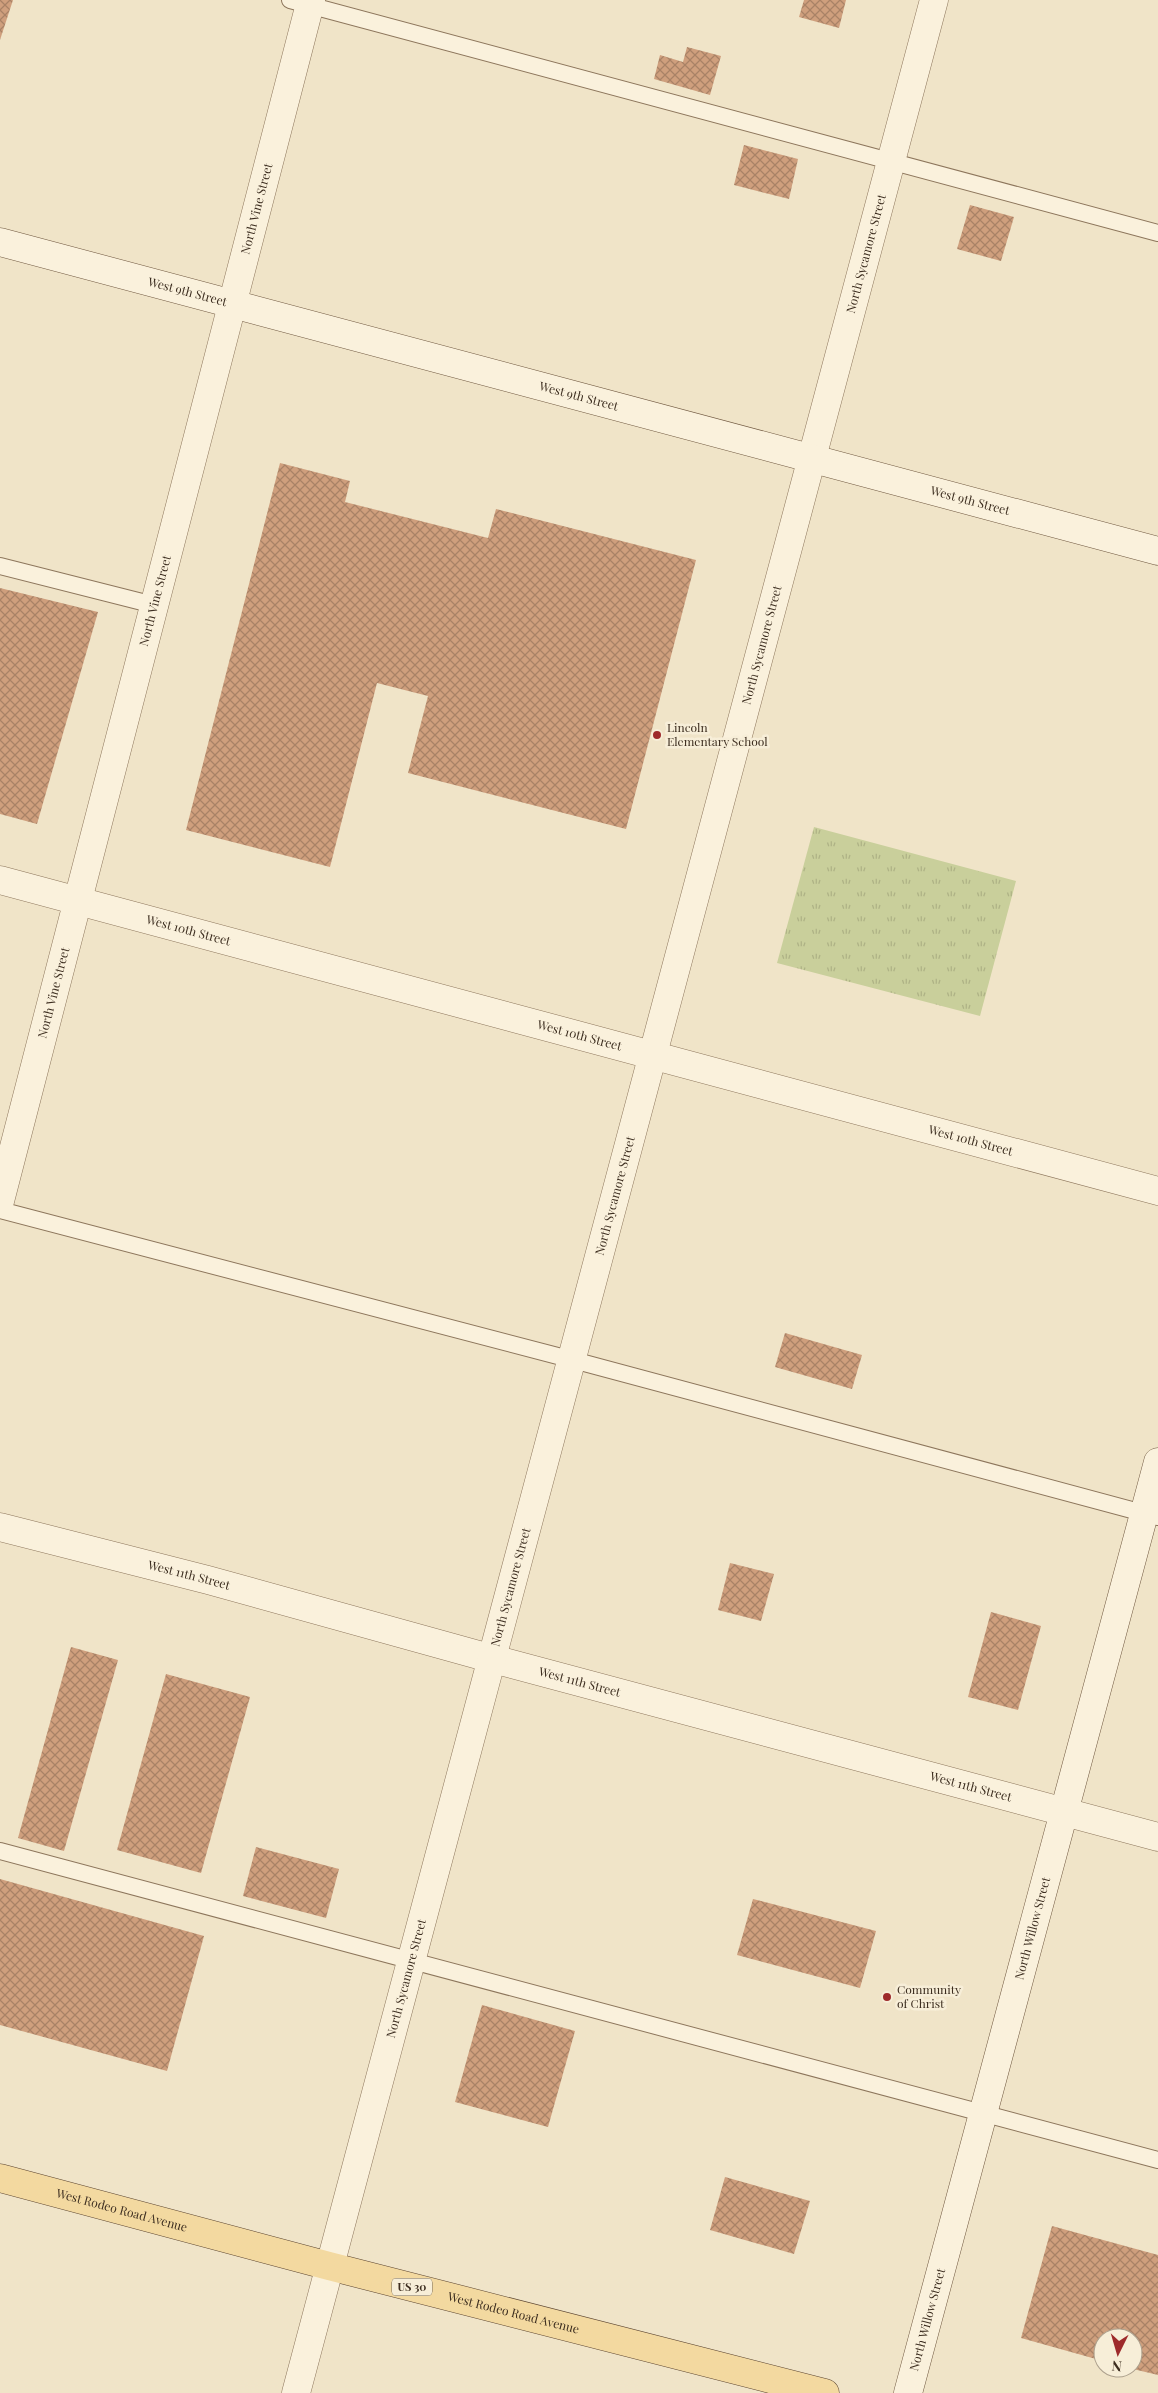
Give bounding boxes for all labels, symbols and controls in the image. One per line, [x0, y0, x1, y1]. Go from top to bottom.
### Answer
street label: North Vine Street [237, 161, 276, 256]
street label: North Sycamore Street [842, 192, 889, 315]
street label: West 9th Street [145, 273, 230, 309]
street label: West 9th Street [537, 377, 621, 414]
street label: West 9th Street [928, 481, 1012, 518]
street label: North Vine Street [135, 553, 174, 648]
street label: North Sycamore Street [738, 583, 785, 706]
place label: Lincoln Elementary School [667, 719, 768, 749]
marker: Lincoln Elementary School [651, 729, 663, 741]
street label: West 10th Street [144, 910, 233, 949]
street label: North Vine Street [33, 945, 73, 1040]
street label: West 10th Street [535, 1015, 624, 1054]
street label: West 10th Street [926, 1120, 1016, 1159]
street label: North Sycamore Street [591, 1134, 638, 1257]
street label: North Sycamore Street [486, 1525, 534, 1648]
street label: West 11th Street [146, 1556, 233, 1593]
street label: West 11th Street [536, 1662, 623, 1700]
street label: West 11th Street [927, 1767, 1014, 1805]
street label: North Willow Street [1010, 1874, 1053, 1981]
street label: North Sycamore Street [382, 1916, 429, 2039]
place label: Community of Christ [897, 1981, 961, 2011]
marker: Community of Christ [881, 1991, 893, 2003]
street label: West Rodeo Road Avenue [54, 2184, 189, 2235]
street label: North Willow Street [905, 2266, 948, 2372]
road number: US 30 [392, 2278, 432, 2296]
street label: West Rodeo Road Avenue [445, 2288, 581, 2337]
north arrow [1093, 2328, 1143, 2378]
text: N [1111, 2357, 1123, 2376]

